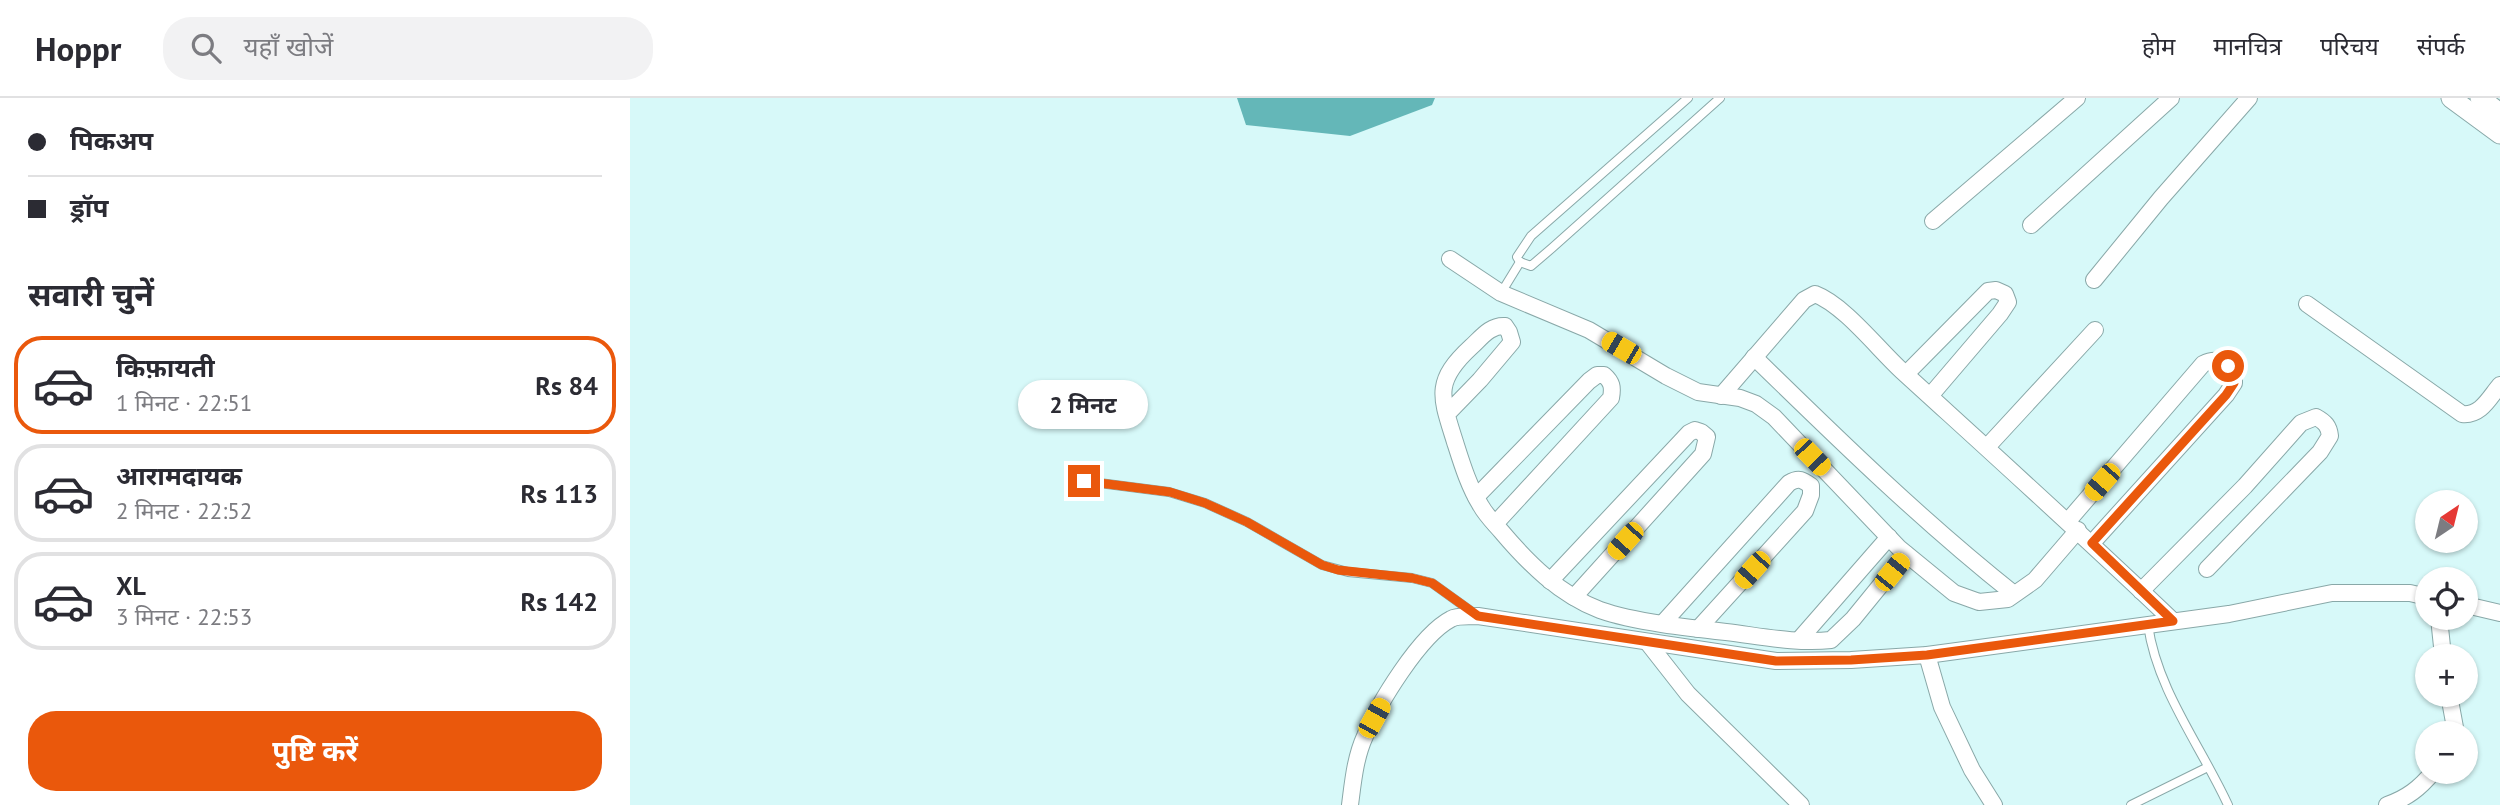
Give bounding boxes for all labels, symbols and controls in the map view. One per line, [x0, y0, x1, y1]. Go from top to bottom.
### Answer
search box [163, 17, 653, 80]
text: Hoppr [35, 27, 121, 70]
icon: search [187, 29, 225, 67]
text: यहाँ खोजें [243, 30, 333, 63]
text: होम [2142, 31, 2175, 62]
text: मानचित्र [2213, 31, 2282, 62]
text: परिचय [2320, 31, 2379, 62]
text: संपर्क [2417, 31, 2465, 62]
text: पिकअप [70, 124, 153, 157]
text: ड्रॉप [70, 191, 108, 224]
text: सवारी चुनें [28, 273, 154, 315]
car [1598, 328, 1645, 368]
route start [2212, 350, 2244, 382]
text: किफ़ायती [116, 351, 215, 384]
icon: car [32, 354, 95, 417]
text: Rs 84 [535, 369, 598, 402]
callout: 2 मिनट [1019, 380, 1149, 428]
text: 1 मिनट · 22:51 [116, 388, 252, 417]
text: 2 मिनट [1049, 390, 1117, 419]
car [1790, 435, 1835, 479]
text: आरामदायक [116, 459, 242, 492]
car [2081, 459, 2124, 505]
icon: car [32, 462, 95, 525]
route end [1068, 465, 1100, 497]
text: Rs 113 [521, 477, 598, 510]
north arrow [2415, 490, 2478, 553]
map controls [2415, 490, 2478, 784]
text: 2 मिनट · 22:52 [116, 496, 252, 525]
car [1604, 518, 1647, 564]
car [1731, 547, 1774, 593]
car [1871, 549, 1914, 595]
button: locate [2415, 567, 2478, 630]
text: XL [116, 569, 146, 602]
icon: car [32, 570, 95, 633]
text: Rs 142 [521, 585, 598, 618]
text: 3 मिनट · 22:53 [116, 602, 252, 631]
button: + [2415, 644, 2478, 707]
car [1355, 695, 1394, 741]
button: पुष्टि करें [28, 711, 602, 791]
button: − [2415, 721, 2478, 784]

